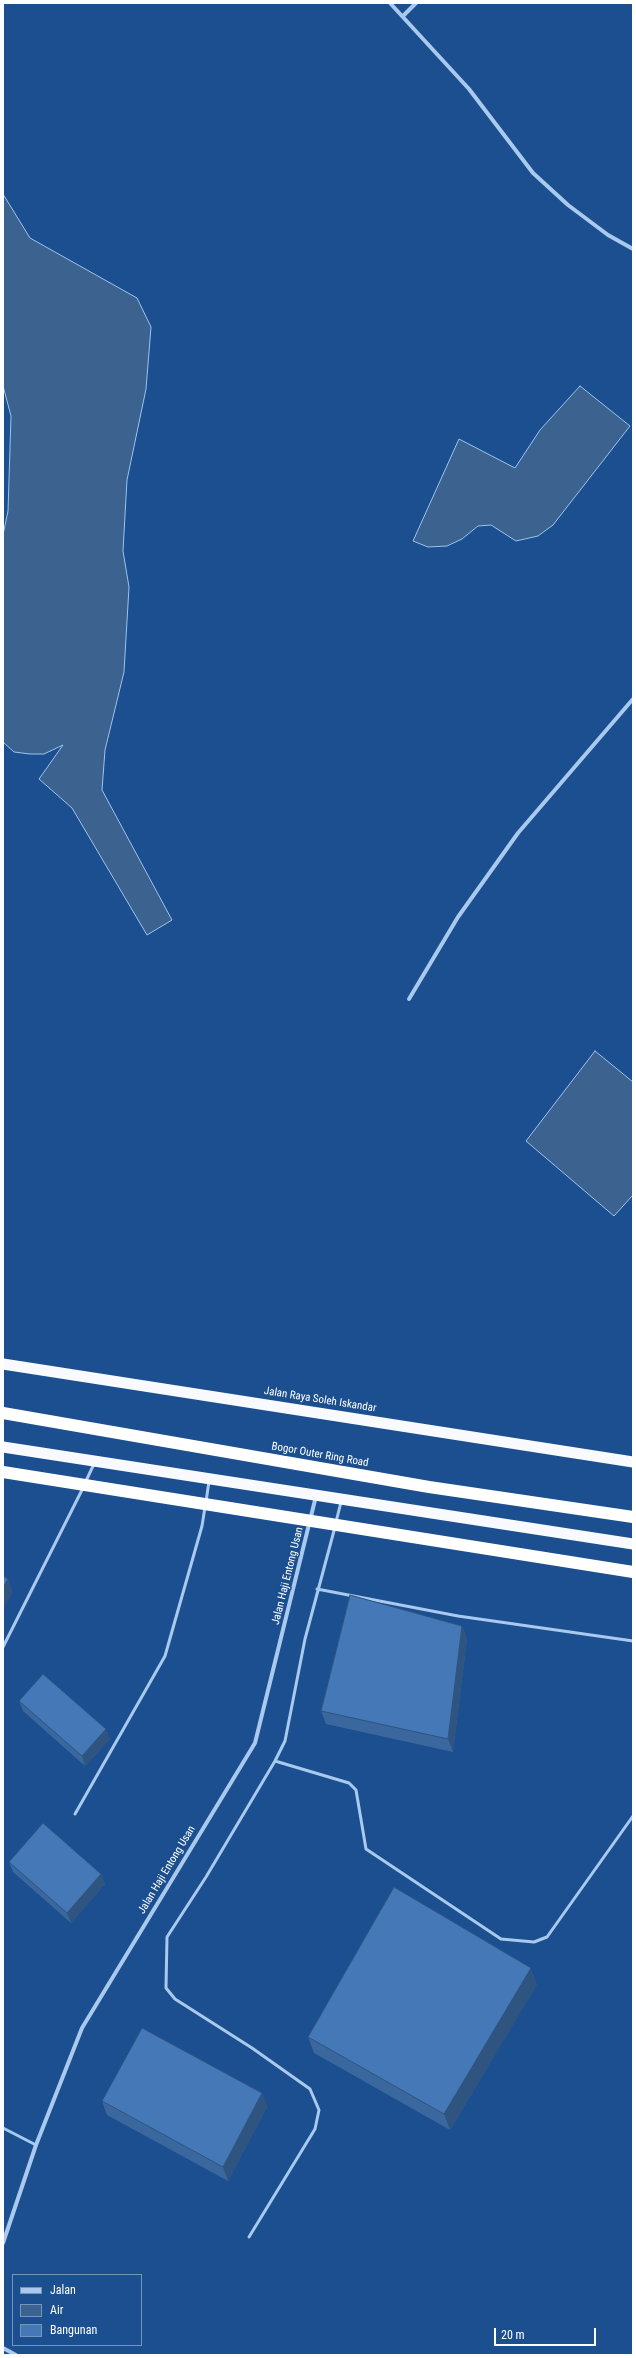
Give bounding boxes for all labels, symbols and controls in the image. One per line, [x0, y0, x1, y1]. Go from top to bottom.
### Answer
street label: Jalan Raya Soleh Iskandar [263, 1385, 377, 1415]
street label: Bogor Outer Ring Road [270, 1440, 370, 1470]
street label: Jalan Haji Entong Usan [269, 1526, 307, 1626]
street label: Jalan Haji Entong Usan [135, 1824, 199, 1916]
legend [12, 2274, 142, 2346]
text: Jalan [50, 2283, 76, 2297]
text: Air [50, 2303, 63, 2317]
scale bar [496, 2320, 598, 2346]
text: Bangunan [50, 2323, 97, 2337]
text: 20 m [501, 2328, 525, 2342]

